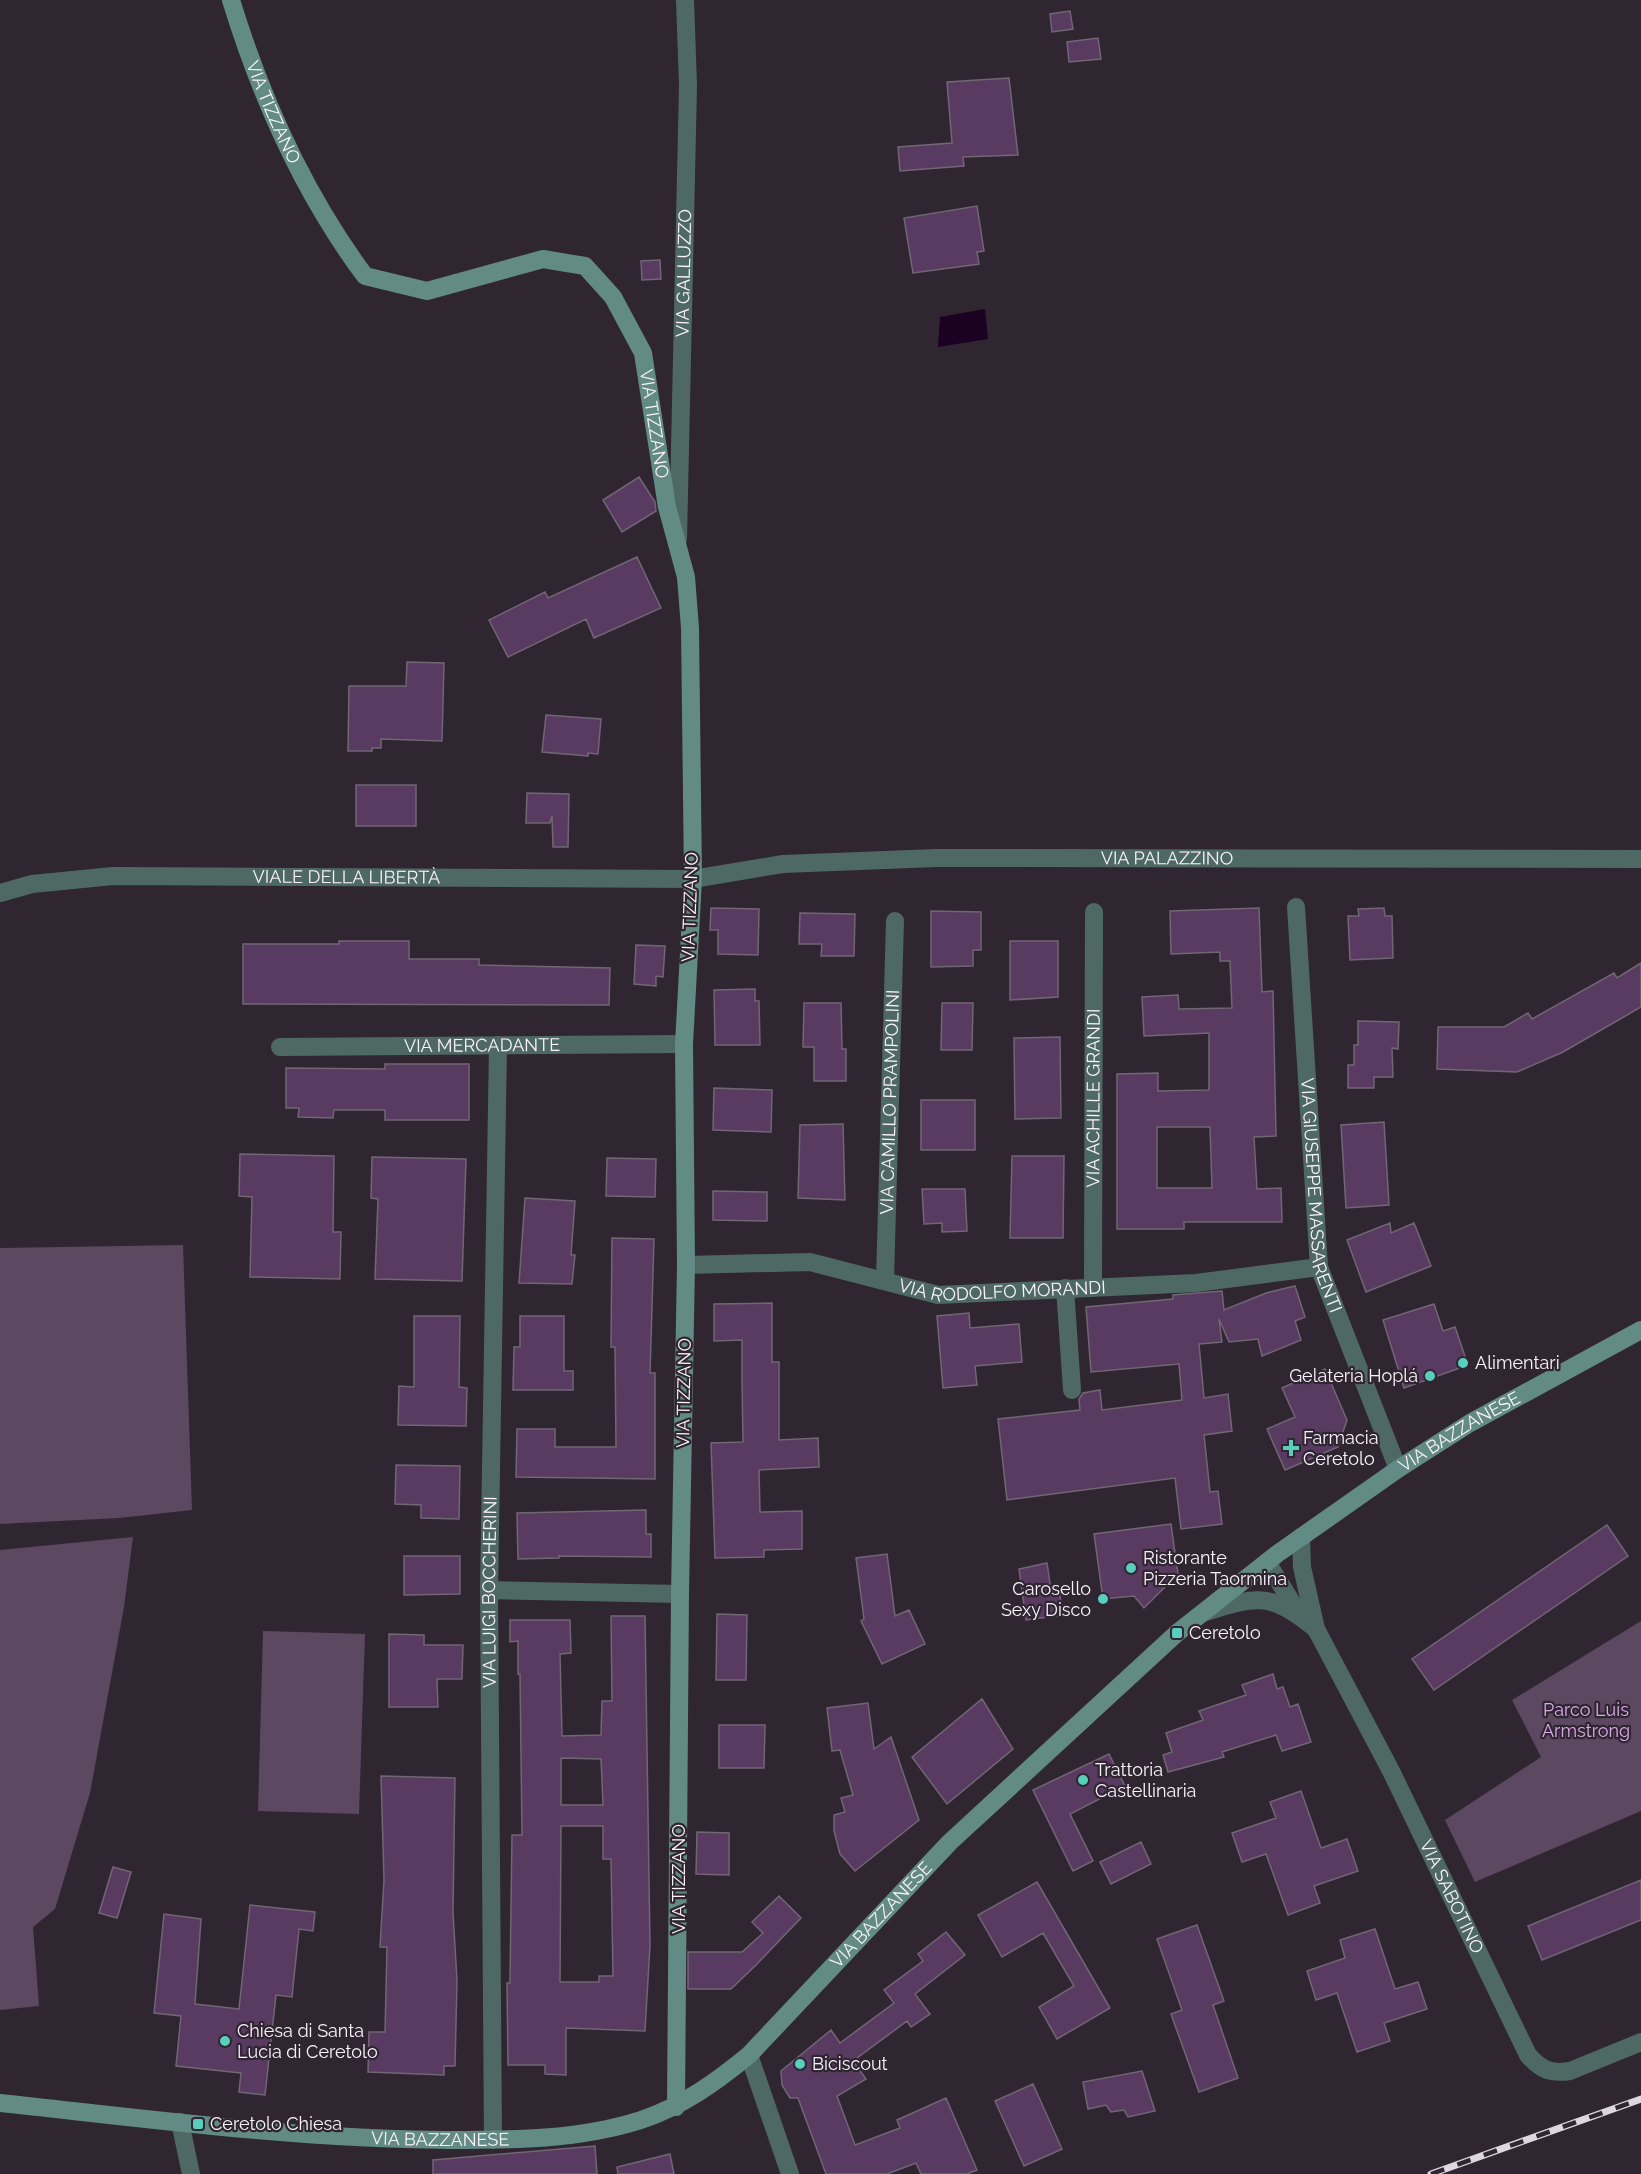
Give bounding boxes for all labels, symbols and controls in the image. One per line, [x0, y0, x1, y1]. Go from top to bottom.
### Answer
street label: VIA TIZZANO [242, 58, 305, 167]
street label: VIA GALLUZZO [671, 209, 695, 337]
street label: VIA TIZZANO [636, 368, 673, 480]
street label: VIA PALAZZINO [1101, 847, 1233, 868]
street label: VIA TIZZANO [677, 852, 702, 962]
street label: VIALE DELLA LIBERTÀ [253, 866, 440, 888]
street label: VIA CAMILLO PRAMPOLINI [876, 989, 903, 1215]
street label: VIA ACHILLE GRANDI [1082, 1009, 1104, 1187]
street label: VIA MERCADANTE [404, 1034, 560, 1056]
street label: VIA GIUSEPPE MASSARENTI [1297, 1077, 1347, 1315]
street label: VIA RODOLFO MORANDI [897, 1274, 1106, 1306]
street label: VIA TIZZANO [672, 1338, 695, 1448]
place label: Alimentari [1475, 1352, 1560, 1373]
marker: Alimentari [1456, 1356, 1470, 1370]
place label: Gelateria Hoplá [1289, 1365, 1418, 1386]
marker: Gelateria Hoplá [1423, 1369, 1437, 1383]
street label: VIA BAZZANESE [1394, 1387, 1524, 1476]
place label: Farmacia Ceretolo [1303, 1427, 1379, 1469]
marker: Farmacia Ceretolo [1284, 1441, 1298, 1455]
street label: VIA LUIGI BOCCHERINI [478, 1496, 501, 1688]
place label: Ristorante Pizzeria Taormina [1143, 1547, 1287, 1589]
marker: Ristorante Pizzeria Taormina [1124, 1561, 1138, 1575]
place label: Carosello Sexy Disco [1001, 1578, 1091, 1620]
marker: Carosello Sexy Disco [1096, 1592, 1110, 1606]
place label: Ceretolo [1189, 1622, 1261, 1643]
marker: Ceretolo [1170, 1626, 1184, 1640]
park label: Parco Luis Armstrong [1542, 1699, 1630, 1741]
place label: Trattoria Castellinaria [1095, 1759, 1196, 1801]
marker: Trattoria Castellinaria [1076, 1773, 1090, 1787]
street label: VIA TIZZANO [668, 1824, 689, 1934]
street label: VIA SABOTINO [1416, 1836, 1488, 1957]
street label: VIA BAZZANESE [826, 1857, 936, 1972]
place label: Chiesa di Santa Lucia di Ceretolo [237, 2020, 378, 2062]
marker: Chiesa di Santa Lucia di Ceretolo [218, 2034, 232, 2048]
place label: Biciscout [812, 2053, 888, 2074]
marker: Biciscout [793, 2057, 807, 2071]
place label: Ceretolo Chiesa [210, 2113, 342, 2134]
marker: Ceretolo Chiesa [191, 2117, 205, 2131]
street label: VIA BAZZANESE [371, 2127, 510, 2150]

